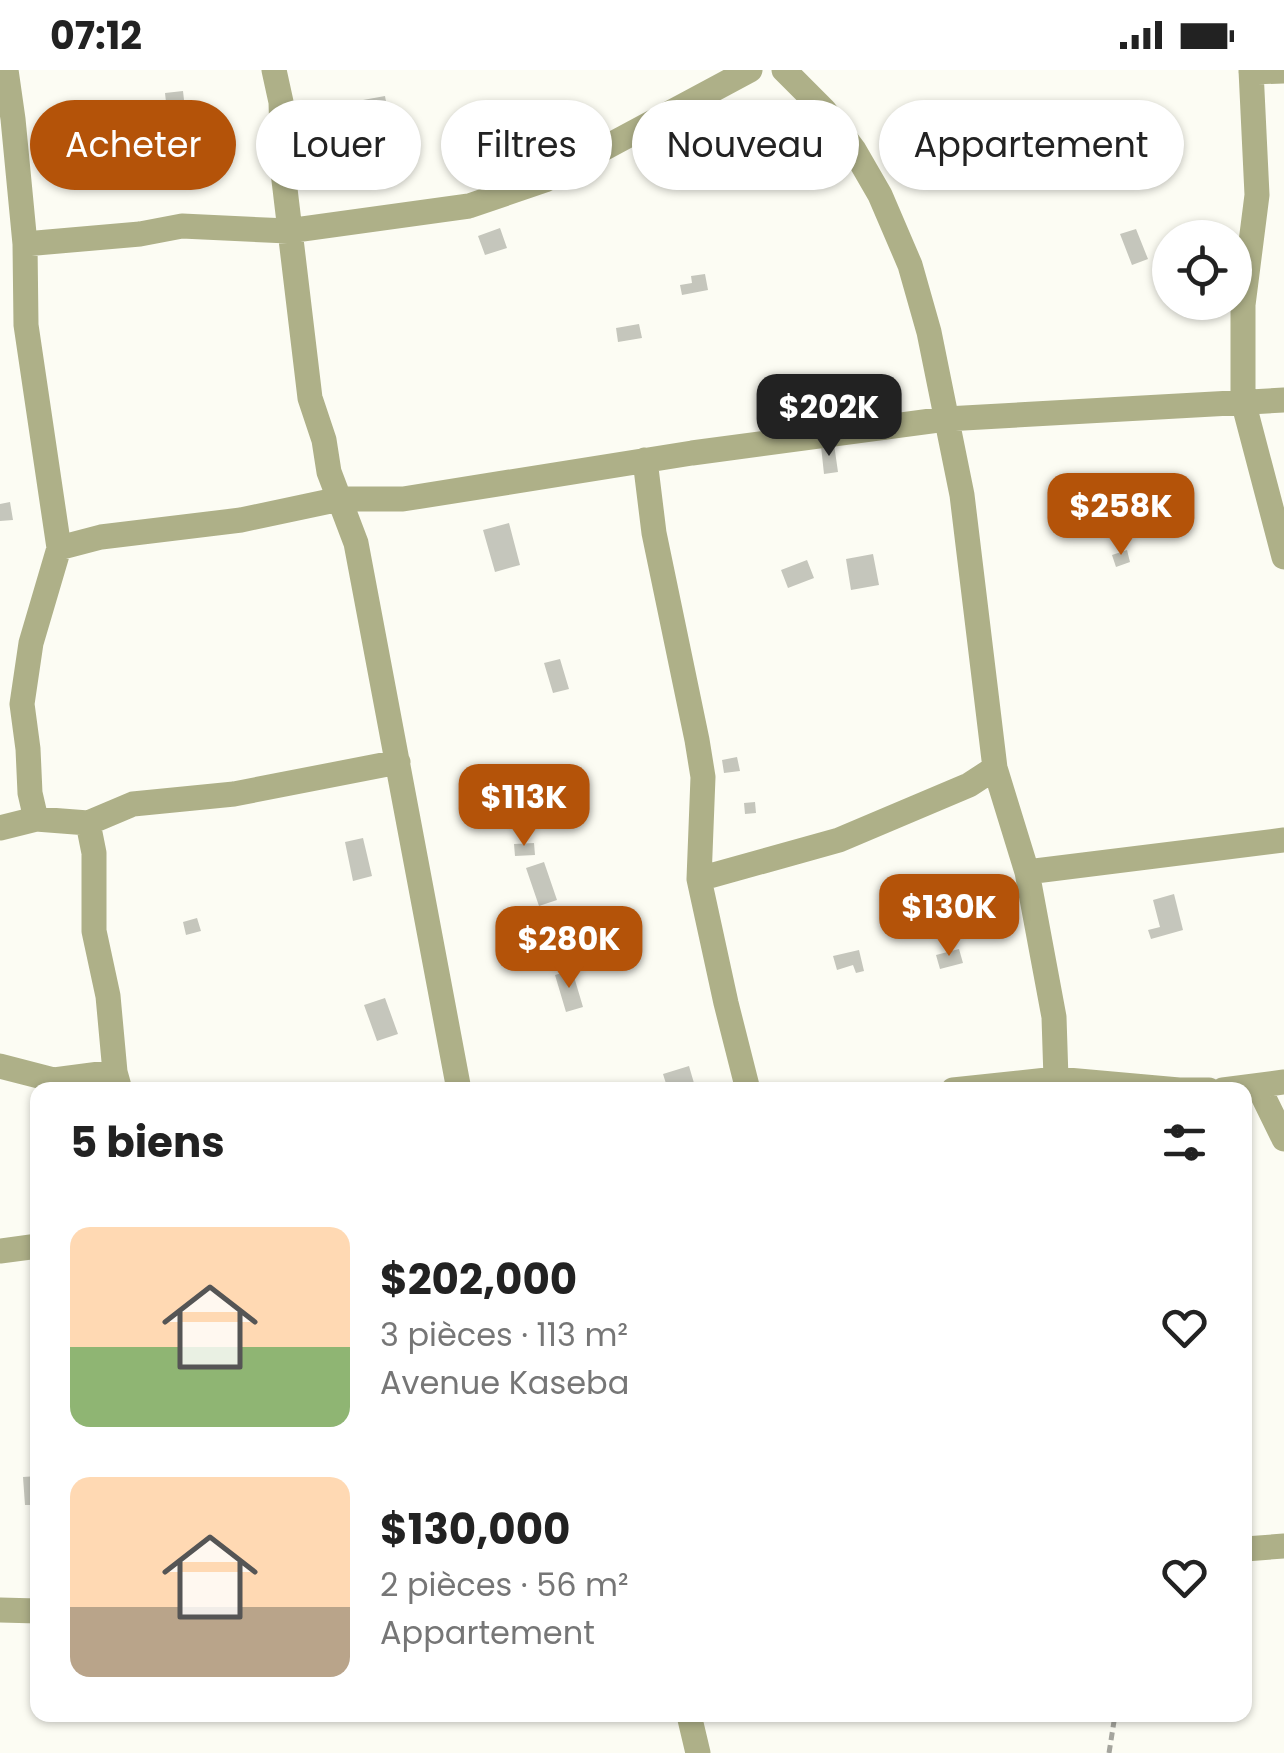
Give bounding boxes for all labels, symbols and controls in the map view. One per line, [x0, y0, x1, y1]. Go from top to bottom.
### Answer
text: 07:12 [50, 9, 142, 62]
chip: Acheter [30, 100, 236, 190]
chip: Louer [256, 100, 421, 190]
chip: Filtres [441, 100, 612, 190]
chip: Nouveau [632, 100, 859, 190]
chip: Appartement [879, 100, 1184, 190]
map controls [1152, 220, 1252, 320]
button: locate [1152, 220, 1252, 320]
pin: $202K [759, 374, 899, 459]
text: $202K [779, 384, 879, 429]
pin: $258K [1051, 473, 1191, 558]
text: $258K [1069, 483, 1173, 528]
pin: $113K [454, 764, 594, 849]
text: $113K [481, 774, 567, 819]
pin: $130K [879, 874, 1019, 959]
text: $130K [901, 884, 997, 929]
pin: $280K [499, 906, 639, 991]
text: $280K [517, 916, 621, 961]
text: 5 biens [70, 1113, 225, 1172]
icon: filters [1157, 1115, 1212, 1170]
text: $202,000 [380, 1250, 577, 1309]
icon: home [150, 1267, 270, 1387]
icon: heart [1157, 1300, 1212, 1355]
text: 3 pièces · 113 m² [380, 1312, 628, 1357]
text: Avenue Kaseba [380, 1360, 629, 1405]
text: $130,000 [380, 1500, 570, 1559]
icon: home [150, 1517, 270, 1637]
icon: heart [1157, 1550, 1212, 1605]
text: 2 pièces · 56 m² [380, 1562, 629, 1607]
text: Appartement [380, 1610, 595, 1655]

